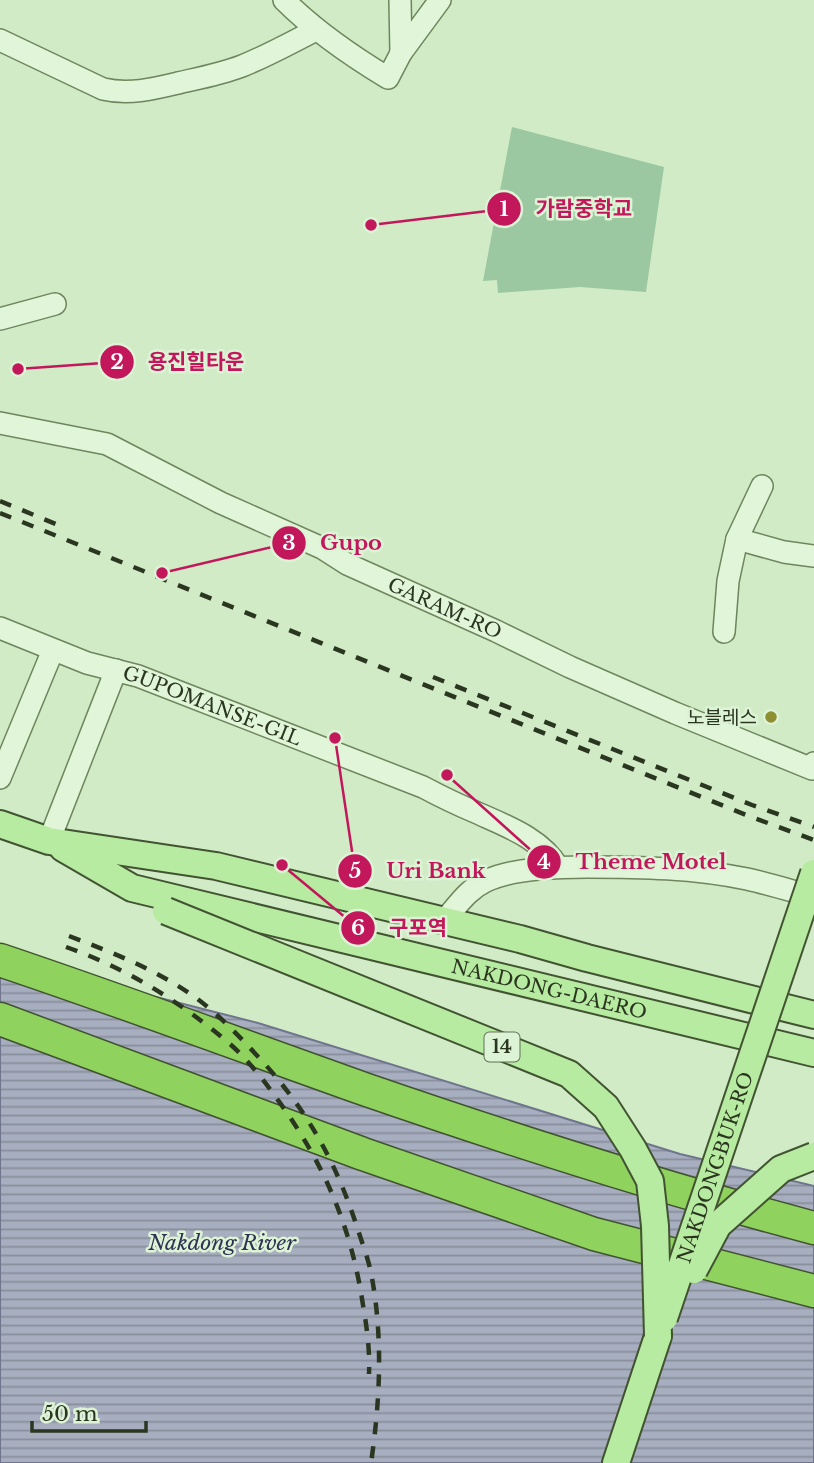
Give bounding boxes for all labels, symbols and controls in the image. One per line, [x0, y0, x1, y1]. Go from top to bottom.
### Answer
callout: 가람중학교 [487, 188, 646, 230]
text: 1 [499, 196, 509, 222]
text: 가람중학교 [536, 196, 632, 222]
callout: 용진힐타운 [99, 341, 259, 383]
text: 2 [110, 349, 124, 375]
text: 용진힐타운 [148, 349, 244, 375]
callout: Gupo [272, 522, 396, 564]
text: 3 [282, 530, 296, 556]
text: Gupo [320, 530, 382, 556]
street label: GARAM-RO [384, 572, 505, 644]
street label: GUPOMANSE-GIL [121, 661, 305, 750]
place label: 노블레스 [687, 706, 757, 729]
marker: 노블레스 [763, 709, 779, 725]
callout: Theme Motel [527, 841, 741, 883]
text: 4 [537, 849, 551, 875]
text: Theme Motel [576, 849, 727, 875]
callout: Uri Bank [338, 850, 500, 892]
text: 5 [349, 858, 361, 884]
text: Uri Bank [386, 858, 487, 884]
callout: 구포역 [340, 907, 461, 949]
text: 6 [351, 915, 365, 941]
text: 구포역 [389, 915, 447, 941]
street label: NAKDONG-DAERO [449, 954, 649, 1024]
road number: 14 [484, 1032, 520, 1062]
street label: NAKDONGBUK-RO [672, 1069, 758, 1266]
water label: Nakdong River [147, 1230, 297, 1256]
scale bar [32, 1390, 145, 1434]
text: 50 m [42, 1401, 98, 1427]

